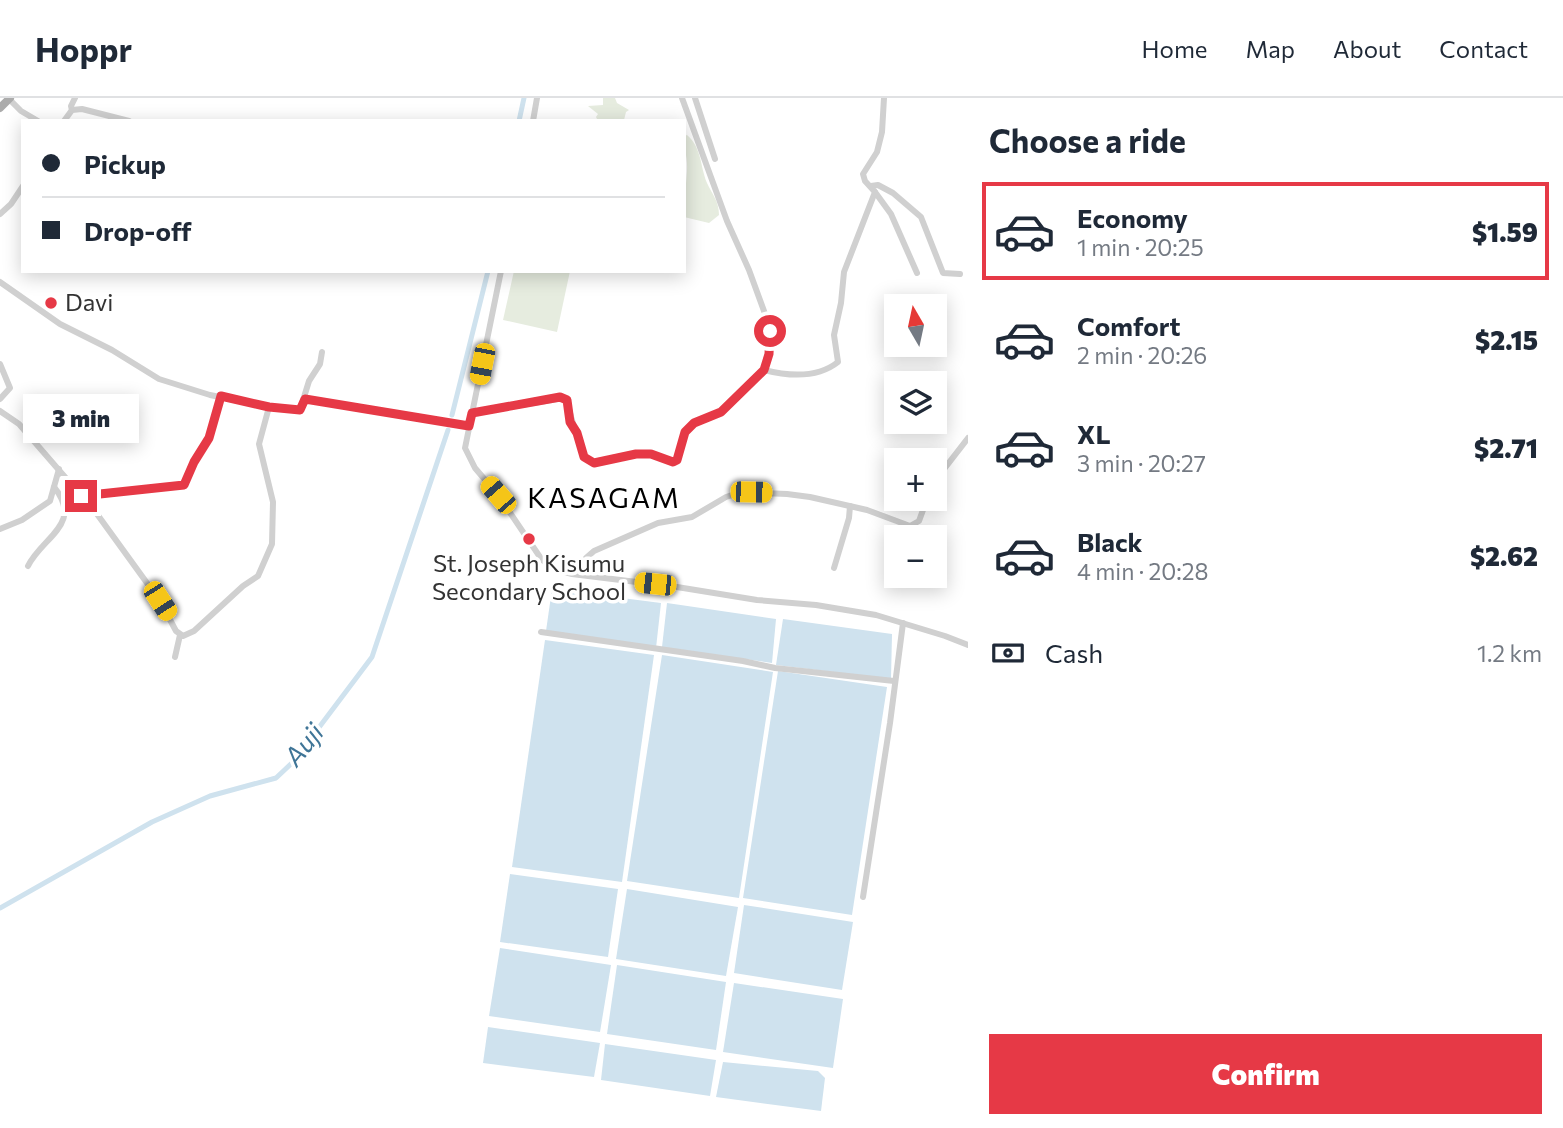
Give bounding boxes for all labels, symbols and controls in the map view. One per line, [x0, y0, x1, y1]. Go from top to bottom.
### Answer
text: Hoppr [35, 28, 132, 69]
text: Home [1142, 34, 1208, 63]
text: Map [1246, 34, 1295, 63]
text: About [1333, 34, 1401, 63]
text: Contact [1439, 34, 1528, 63]
text: Choose a ride [989, 120, 1186, 160]
text: Pickup [84, 148, 166, 179]
icon: car [993, 200, 1056, 263]
text: Economy [1077, 202, 1188, 233]
text: Drop-off [84, 215, 191, 246]
text: $1.59 [1472, 216, 1538, 247]
text: 1 min · 20:25 [1077, 233, 1204, 261]
place label: Davi [65, 287, 113, 316]
north arrow [884, 294, 947, 357]
map controls [884, 294, 947, 588]
marker: Davi [43, 295, 59, 311]
icon: car [993, 308, 1056, 371]
text: Comfort [1077, 310, 1180, 341]
route start [754, 315, 786, 347]
text: $2.15 [1475, 324, 1538, 355]
car [468, 341, 497, 387]
text: 2 min · 20:26 [1077, 341, 1207, 369]
button: layers [884, 371, 947, 434]
callout: 3 min [23, 394, 139, 444]
text: 3 min [52, 404, 110, 432]
icon: car [993, 416, 1056, 479]
text: XL [1077, 418, 1111, 449]
text: $2.71 [1474, 432, 1538, 463]
button: + [884, 448, 947, 511]
text: 3 min · 20:27 [1077, 449, 1206, 477]
car [477, 472, 520, 518]
route end [65, 480, 97, 512]
district label: KASAGAM [527, 480, 681, 514]
car [730, 481, 773, 503]
icon: car [993, 524, 1056, 587]
button: − [884, 525, 947, 588]
text: Black [1077, 526, 1143, 557]
marker: St. Joseph Kisumu Secondary School [521, 531, 537, 547]
text: $2.62 [1470, 540, 1538, 571]
place label: St. Joseph Kisumu Secondary School [432, 548, 626, 605]
text: 4 min · 20:28 [1077, 557, 1208, 585]
car [634, 571, 677, 597]
car [140, 578, 181, 624]
icon: cash [989, 634, 1027, 672]
text: Cash [1045, 637, 1103, 668]
text: 1.2 km [1477, 639, 1542, 667]
water label: Auji [276, 716, 330, 772]
button: Confirm [989, 1034, 1542, 1114]

